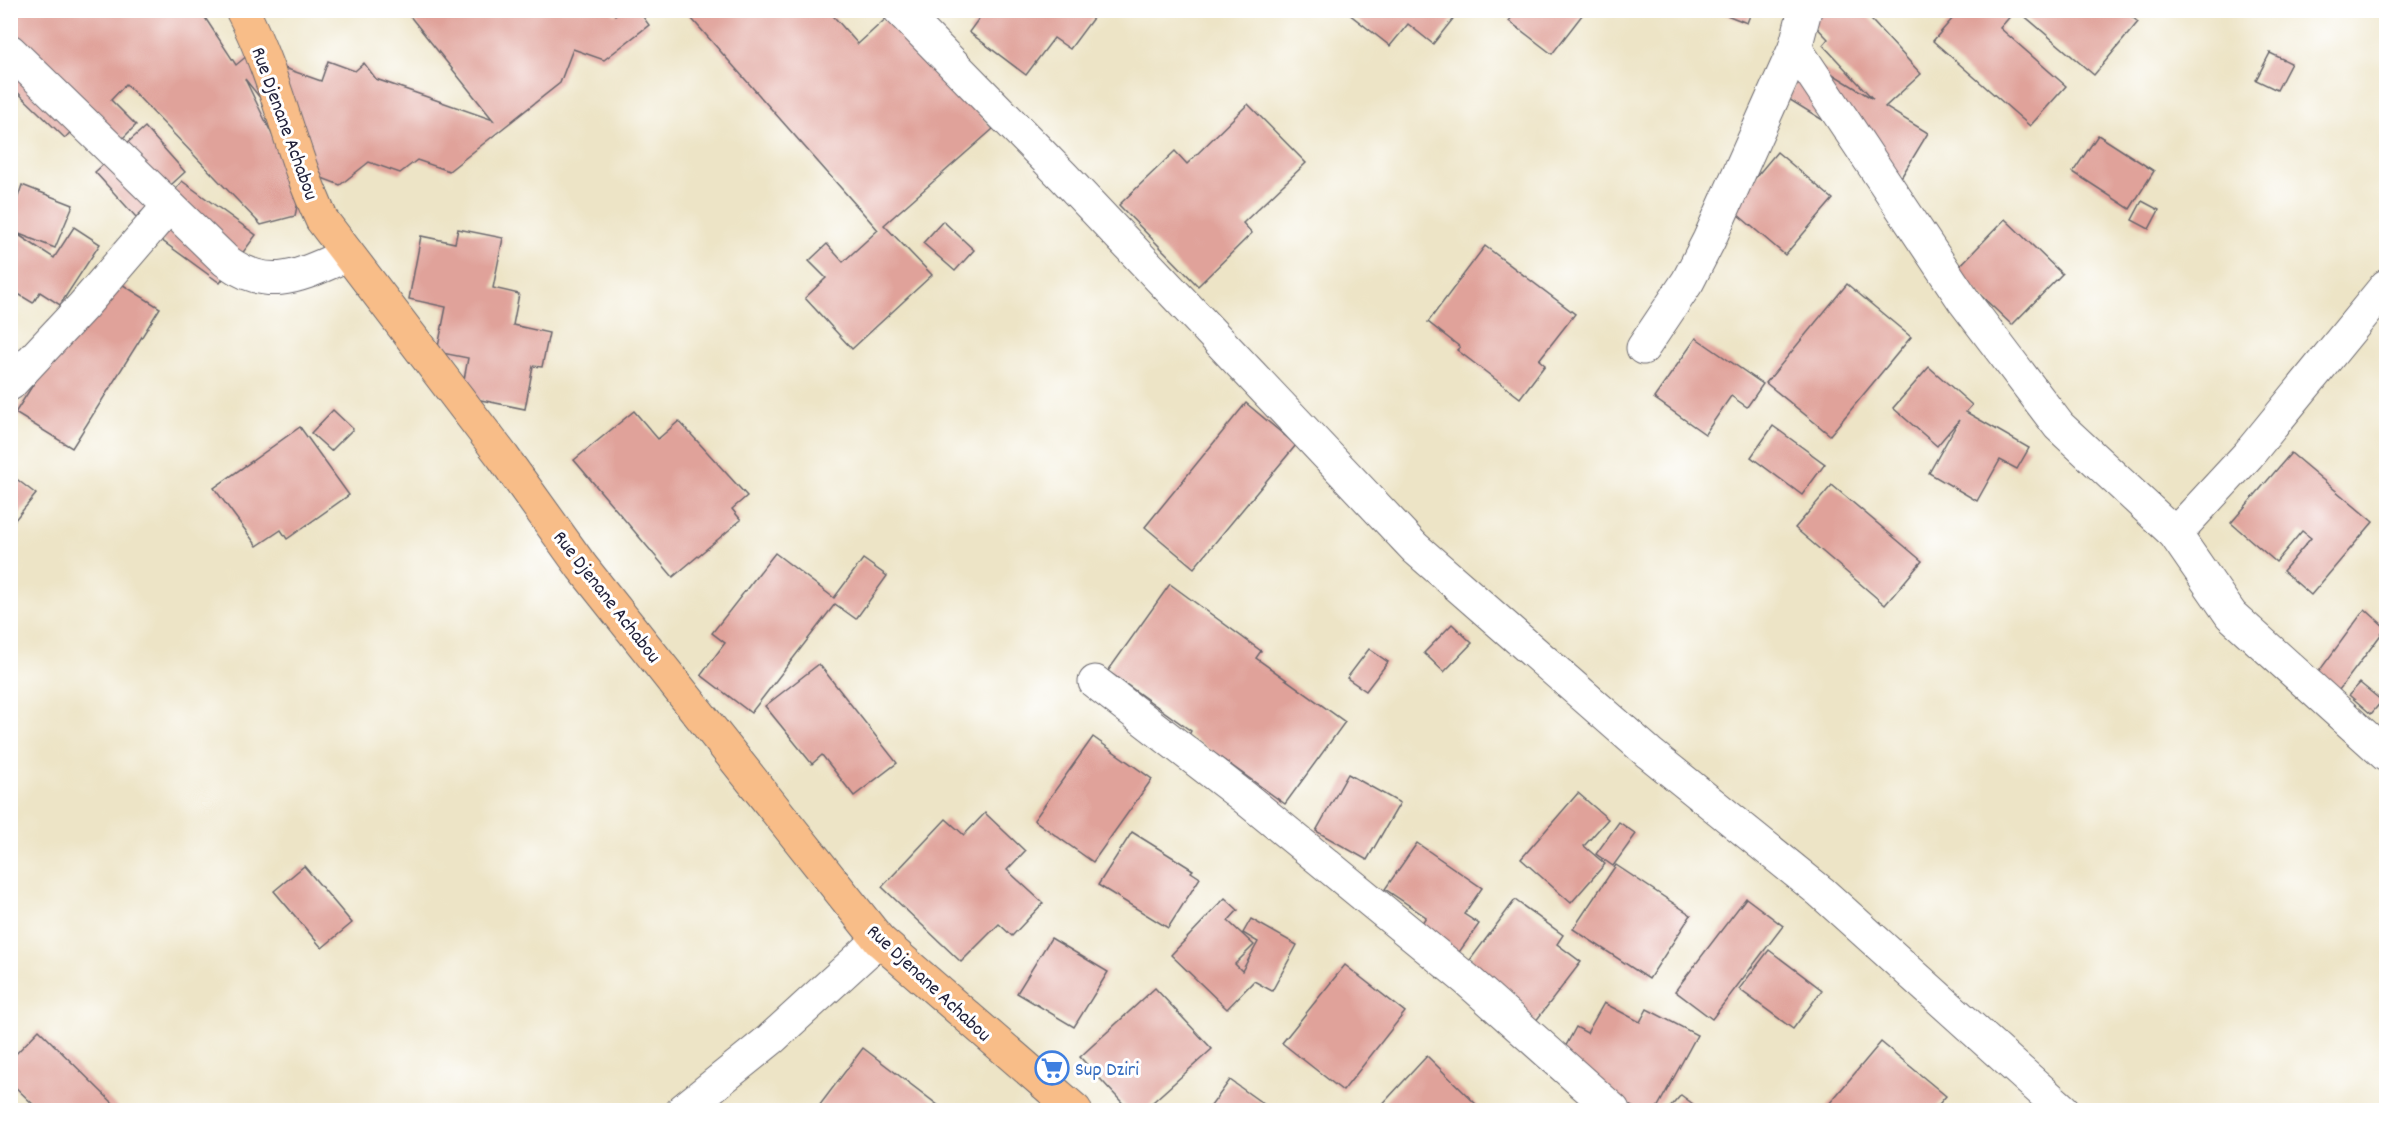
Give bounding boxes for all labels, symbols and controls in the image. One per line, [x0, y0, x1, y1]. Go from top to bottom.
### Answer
street label: Rue Djenane Achabou [242, 44, 324, 204]
street label: Rue Djenane Achabou [545, 526, 666, 670]
street label: Rue Djenane Achabou [860, 919, 996, 1049]
supermarket icon: Sup Dziri [1034, 1050, 1070, 1086]
place label: Sup Dziri [1075, 1057, 1139, 1085]

